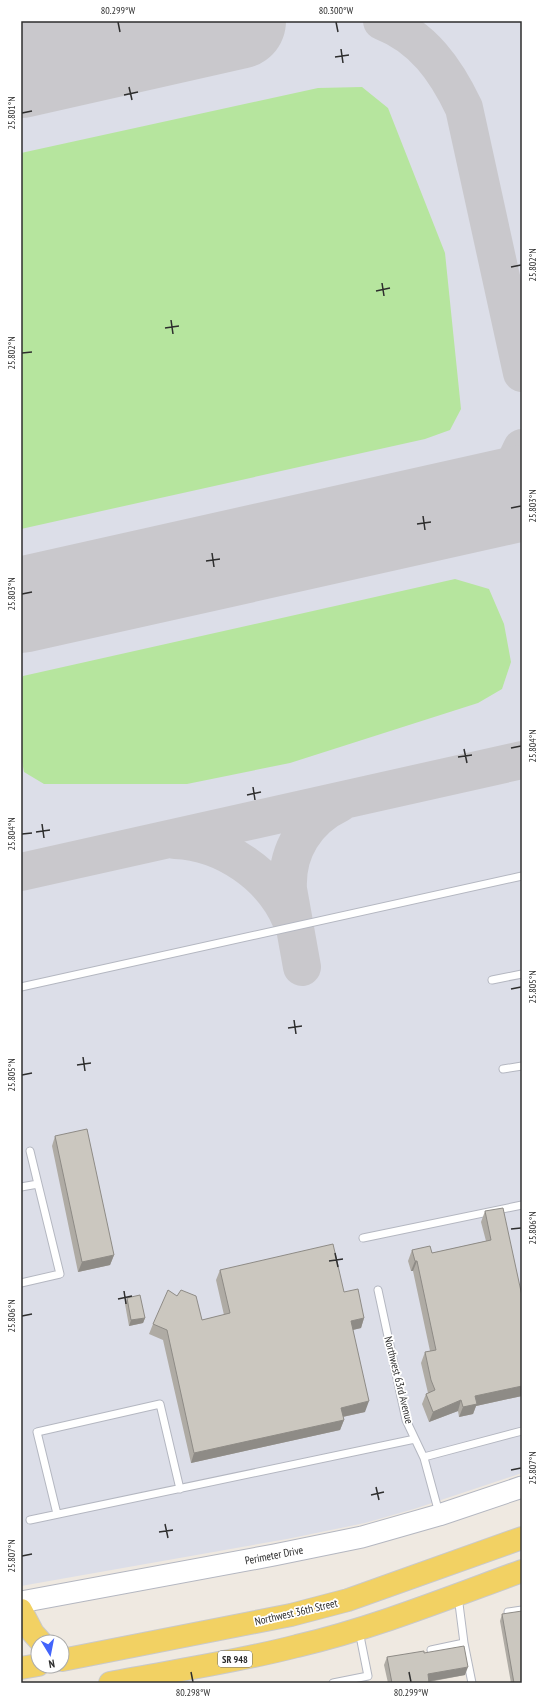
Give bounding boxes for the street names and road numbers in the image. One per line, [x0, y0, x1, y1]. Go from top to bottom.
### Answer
street label: Northwest 63rd Avenue [381, 1335, 417, 1425]
street label: Perimeter Drive [244, 1542, 305, 1568]
street label: Northwest 36th Street [253, 1596, 339, 1628]
road number: SR 948 [218, 1651, 252, 1667]

